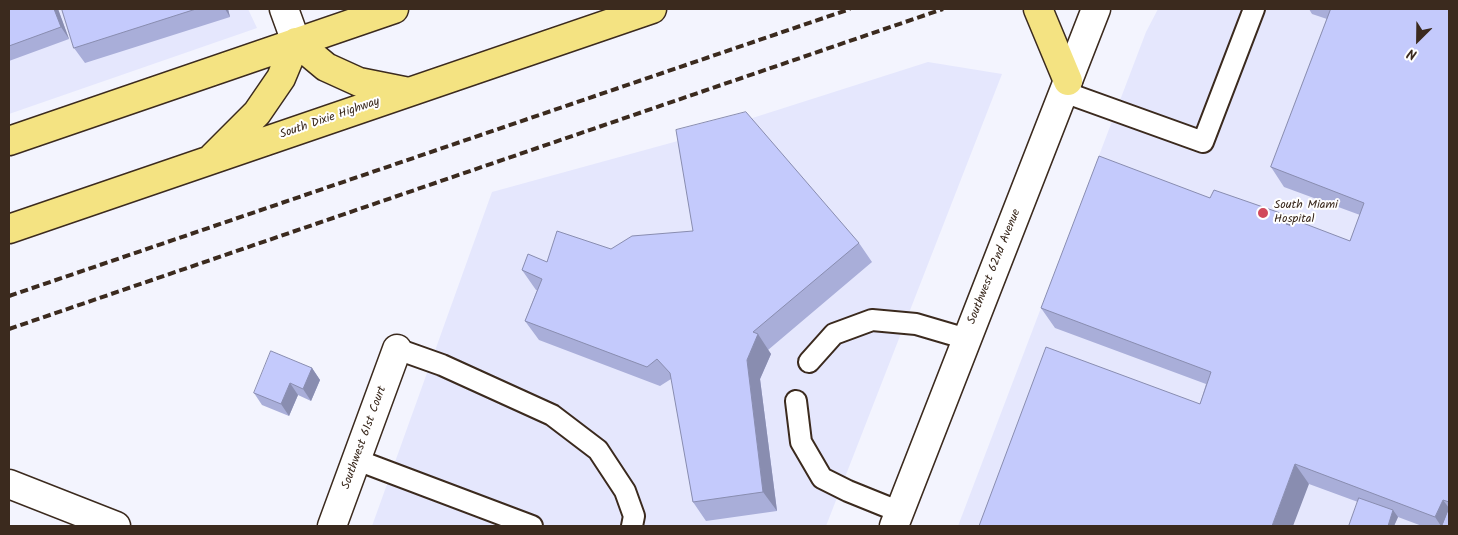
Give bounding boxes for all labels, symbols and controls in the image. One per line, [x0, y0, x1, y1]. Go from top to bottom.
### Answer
north arrow [1393, 15, 1443, 65]
text: N [1404, 42, 1421, 66]
street label: South Dixie Highway [278, 95, 382, 143]
place label: South Miami Hospital [1274, 199, 1338, 227]
marker: South Miami Hospital [1256, 206, 1270, 220]
street label: Southwest 62nd Avenue [965, 207, 1025, 327]
street label: Southwest 61st Court [340, 384, 390, 492]

